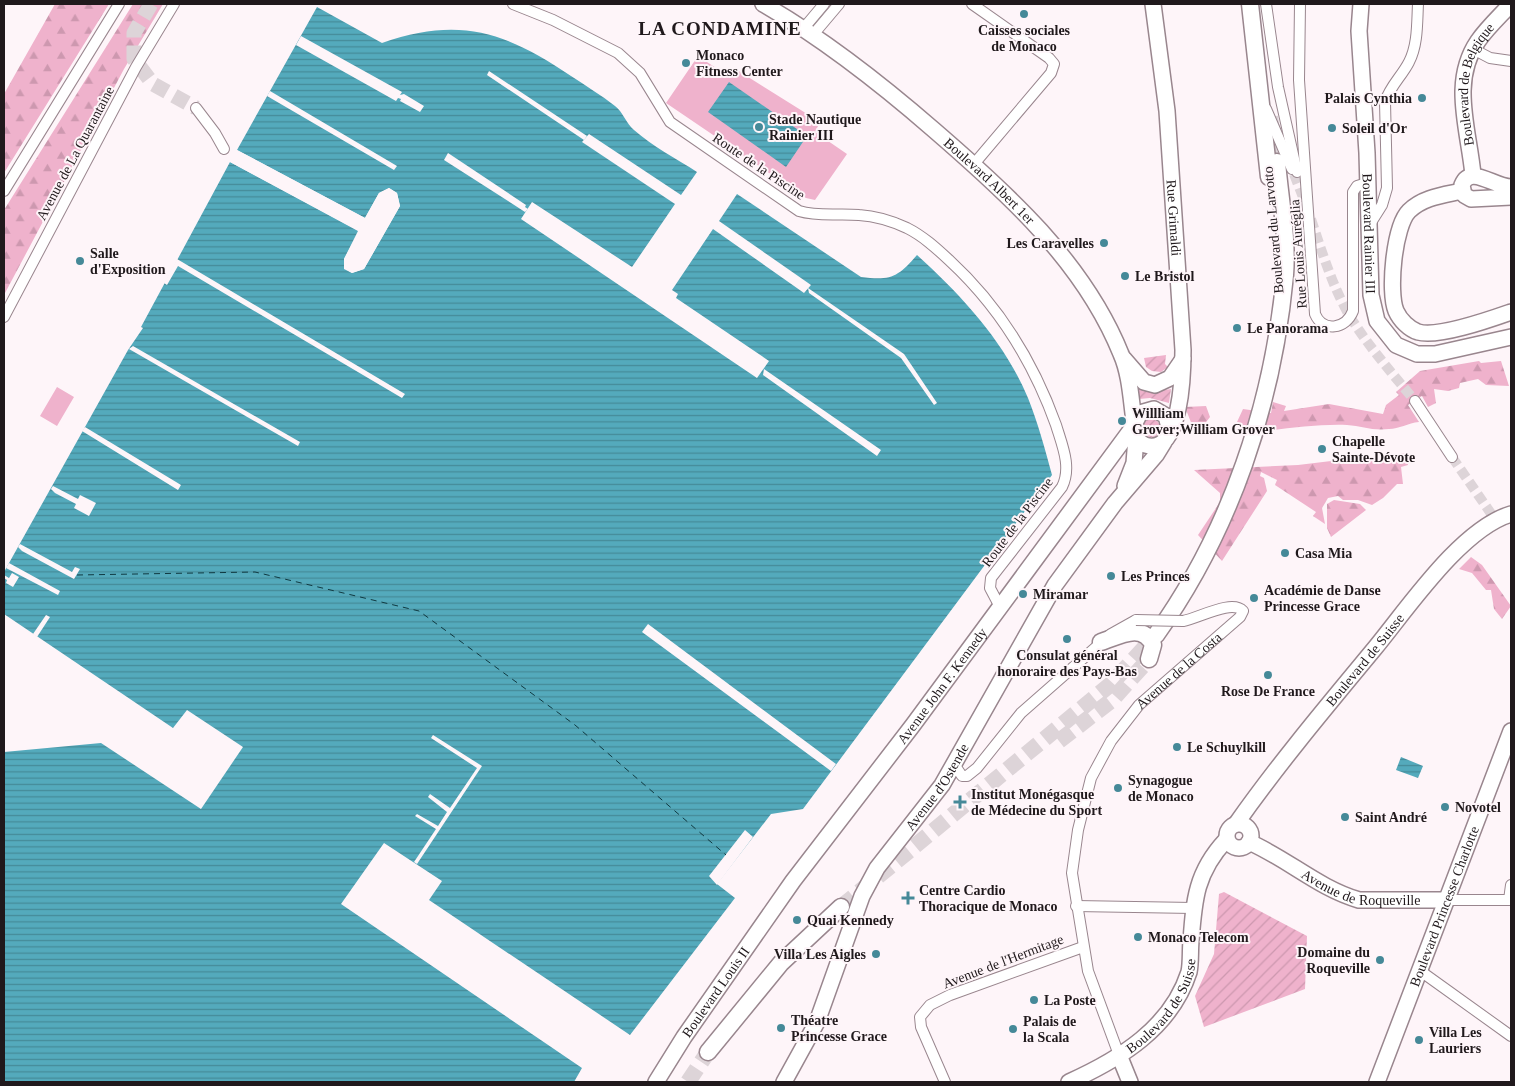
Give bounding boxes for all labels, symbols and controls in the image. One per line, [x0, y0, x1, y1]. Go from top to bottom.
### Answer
marker: Caisses sociales de Monaco [1018, 8, 1030, 20]
district label: LA CONDAMINE [638, 18, 802, 39]
street label: Boulevard de Belgique [1456, 20, 1497, 147]
place label: Caisses sociales de Monaco [978, 23, 1071, 54]
place label: Monaco Fitness Center [696, 48, 783, 79]
marker: Monaco Fitness Center [680, 57, 692, 69]
street label: Avenue de La Quarantaine [34, 84, 117, 223]
place label: Palais Cynthia [1324, 91, 1412, 106]
marker: Palais Cynthia [1416, 92, 1428, 104]
place label: Stade Nautique Rainier III [769, 112, 861, 143]
marker: Stade Nautique Rainier III [753, 121, 765, 133]
place label: Soleil d'Or [1342, 121, 1407, 136]
marker: Soleil d'Or [1326, 122, 1338, 134]
street label: Route de la Piscine [710, 130, 808, 203]
street label: Boulevard Albert 1er [941, 135, 1038, 227]
street label: Boulevard du Larvotto [1260, 166, 1287, 294]
street label: Boulevard Rainier III [1360, 173, 1378, 294]
street label: Rue Grimaldi [1164, 179, 1184, 257]
street label: Rue Louis Auréglia [1287, 198, 1310, 309]
place label: Les Caravelles [1007, 236, 1095, 251]
marker: Les Caravelles [1098, 237, 1110, 249]
place label: Salle d'Exposition [90, 246, 166, 277]
marker: Salle d'Exposition [74, 255, 86, 267]
place label: Le Bristol [1135, 269, 1195, 284]
marker: Le Bristol [1119, 270, 1131, 282]
place label: Le Panorama [1247, 321, 1328, 336]
marker: Le Panorama [1231, 322, 1243, 334]
place label: Willliam Grover;William Grover [1132, 406, 1275, 437]
marker: Willliam Grover;William Grover [1116, 415, 1128, 427]
place label: Chapelle Sainte-Dévote [1332, 434, 1415, 465]
marker: Chapelle Sainte-Dévote [1316, 443, 1328, 455]
street label: Route de la Piscine [979, 475, 1056, 570]
place label: Casa Mia [1295, 546, 1352, 561]
marker: Casa Mia [1279, 547, 1291, 559]
place label: Les Princes [1121, 569, 1190, 584]
marker: Les Princes [1105, 570, 1117, 582]
place label: Académie de Danse Princesse Grace [1264, 583, 1381, 614]
place label: Miramar [1033, 587, 1088, 602]
marker: Miramar [1017, 588, 1029, 600]
marker: Académie de Danse Princesse Grace [1248, 592, 1260, 604]
street label: Boulevard de Suisse [1323, 611, 1407, 709]
street label: Avenue John F. Kennedy [895, 625, 990, 747]
street label: Avenue de la Costa [1133, 629, 1225, 712]
marker: Consulat général honoraire des Pays-Bas [1061, 633, 1073, 645]
place label: Consulat général honoraire des Pays-Bas [997, 648, 1137, 679]
marker: Rose De France [1262, 669, 1274, 681]
place label: Rose De France [1221, 684, 1315, 699]
place label: Le Schuylkill [1187, 740, 1266, 755]
street label: Avenue d'Ostende [902, 741, 972, 833]
marker: Le Schuylkill [1171, 741, 1183, 753]
place label: Synagogue de Monaco [1128, 773, 1194, 804]
marker: Synagogue de Monaco [1112, 782, 1124, 794]
place label: Institut Monégasque de Médecine du Sport [971, 787, 1102, 818]
marker: Institut Monégasque de Médecine du Sport [953, 795, 967, 809]
place label: Novotel [1455, 800, 1501, 815]
marker: Novotel [1439, 801, 1451, 813]
place label: Saint André [1355, 810, 1427, 825]
marker: Saint André [1339, 811, 1351, 823]
street label: Boulevard Princesse Charlotte [1407, 824, 1482, 989]
street label: Avenue de Roqueville [1299, 867, 1420, 908]
place label: Centre Cardio Thoracique de Monaco [919, 883, 1057, 914]
marker: Centre Cardio Thoracique de Monaco [901, 891, 915, 905]
place label: Quai Kennedy [807, 913, 894, 928]
marker: Quai Kennedy [791, 914, 803, 926]
place label: Monaco Telecom [1148, 930, 1249, 945]
street label: Avenue de l'Hermitage [941, 931, 1066, 991]
marker: Monaco Telecom [1132, 931, 1144, 943]
street label: Boulevard Louis II [679, 944, 753, 1040]
place label: Domaine du Roqueville [1297, 945, 1370, 976]
place label: Villa Les Aigles [774, 947, 867, 962]
marker: Villa Les Aigles [870, 948, 882, 960]
marker: Domaine du Roqueville [1374, 954, 1386, 966]
street label: Boulevard de Suisse [1123, 958, 1198, 1056]
place label: La Poste [1044, 993, 1096, 1008]
marker: La Poste [1028, 994, 1040, 1006]
place label: Théatre Princesse Grace [791, 1013, 887, 1044]
place label: Palais de la Scala [1023, 1014, 1076, 1045]
marker: Théatre Princesse Grace [775, 1022, 787, 1034]
marker: Palais de la Scala [1007, 1023, 1019, 1035]
place label: Villa Les Lauriers [1429, 1025, 1482, 1056]
marker: Villa Les Lauriers [1413, 1034, 1425, 1046]

